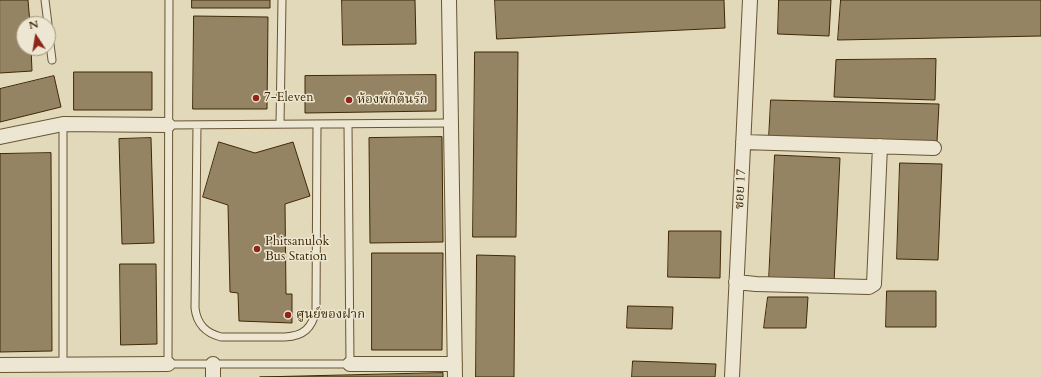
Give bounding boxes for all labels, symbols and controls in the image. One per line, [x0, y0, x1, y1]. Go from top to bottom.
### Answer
north arrow [16, 16, 56, 56]
text: N [27, 16, 40, 33]
place label: 7-Eleven [264, 90, 314, 106]
place label: ห้องพักต้นรัก [357, 92, 428, 108]
marker: 7-Eleven [251, 93, 261, 103]
marker: ห้องพักต้นรัก [344, 95, 354, 105]
street label: ซอย 17 [732, 169, 750, 209]
place label: Phitsanulok Bus Station [265, 234, 329, 265]
marker: Phitsanulok Bus Station [252, 244, 262, 254]
place label: ศูนย์ของฝาก [296, 307, 365, 323]
marker: ศูนย์ของฝาก [283, 310, 293, 320]

